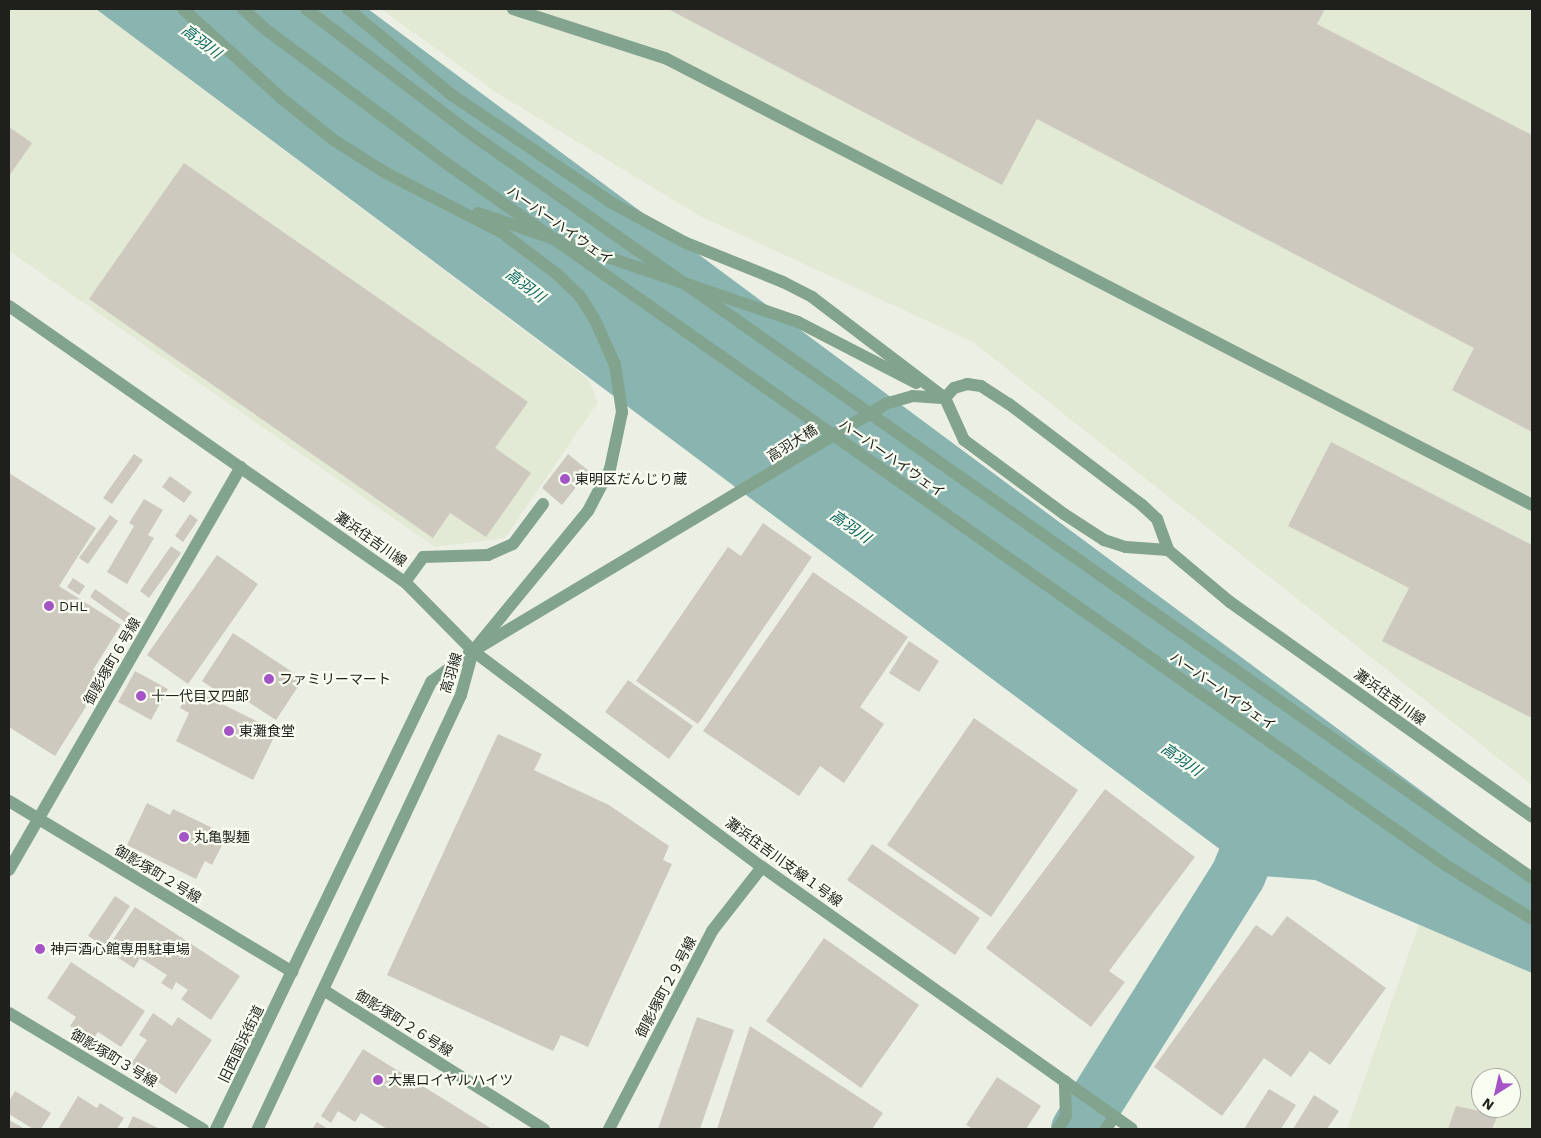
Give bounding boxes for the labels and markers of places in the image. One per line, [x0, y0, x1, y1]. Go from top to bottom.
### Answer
place label: 東明区だんじり蔵 [575, 471, 687, 487]
marker: 東明区だんじり蔵 [559, 473, 571, 485]
place label: DHL [59, 598, 88, 614]
marker: DHL [43, 600, 55, 612]
place label: ファミリーマート [279, 671, 391, 687]
marker: ファミリーマート [263, 673, 275, 685]
place label: 十一代目又四郎 [151, 688, 249, 704]
marker: 十一代目又四郎 [135, 690, 147, 702]
place label: 東灘食堂 [239, 723, 295, 739]
marker: 東灘食堂 [223, 725, 235, 737]
place label: 丸亀製麺 [194, 829, 250, 845]
marker: 丸亀製麺 [178, 831, 190, 843]
place label: 神戸酒心館専用駐車場 [50, 941, 190, 957]
marker: 神戸酒心館専用駐車場 [34, 943, 46, 955]
place label: 大黒ロイヤルハイツ [388, 1072, 514, 1088]
marker: 大黒ロイヤルハイツ [372, 1074, 384, 1086]

